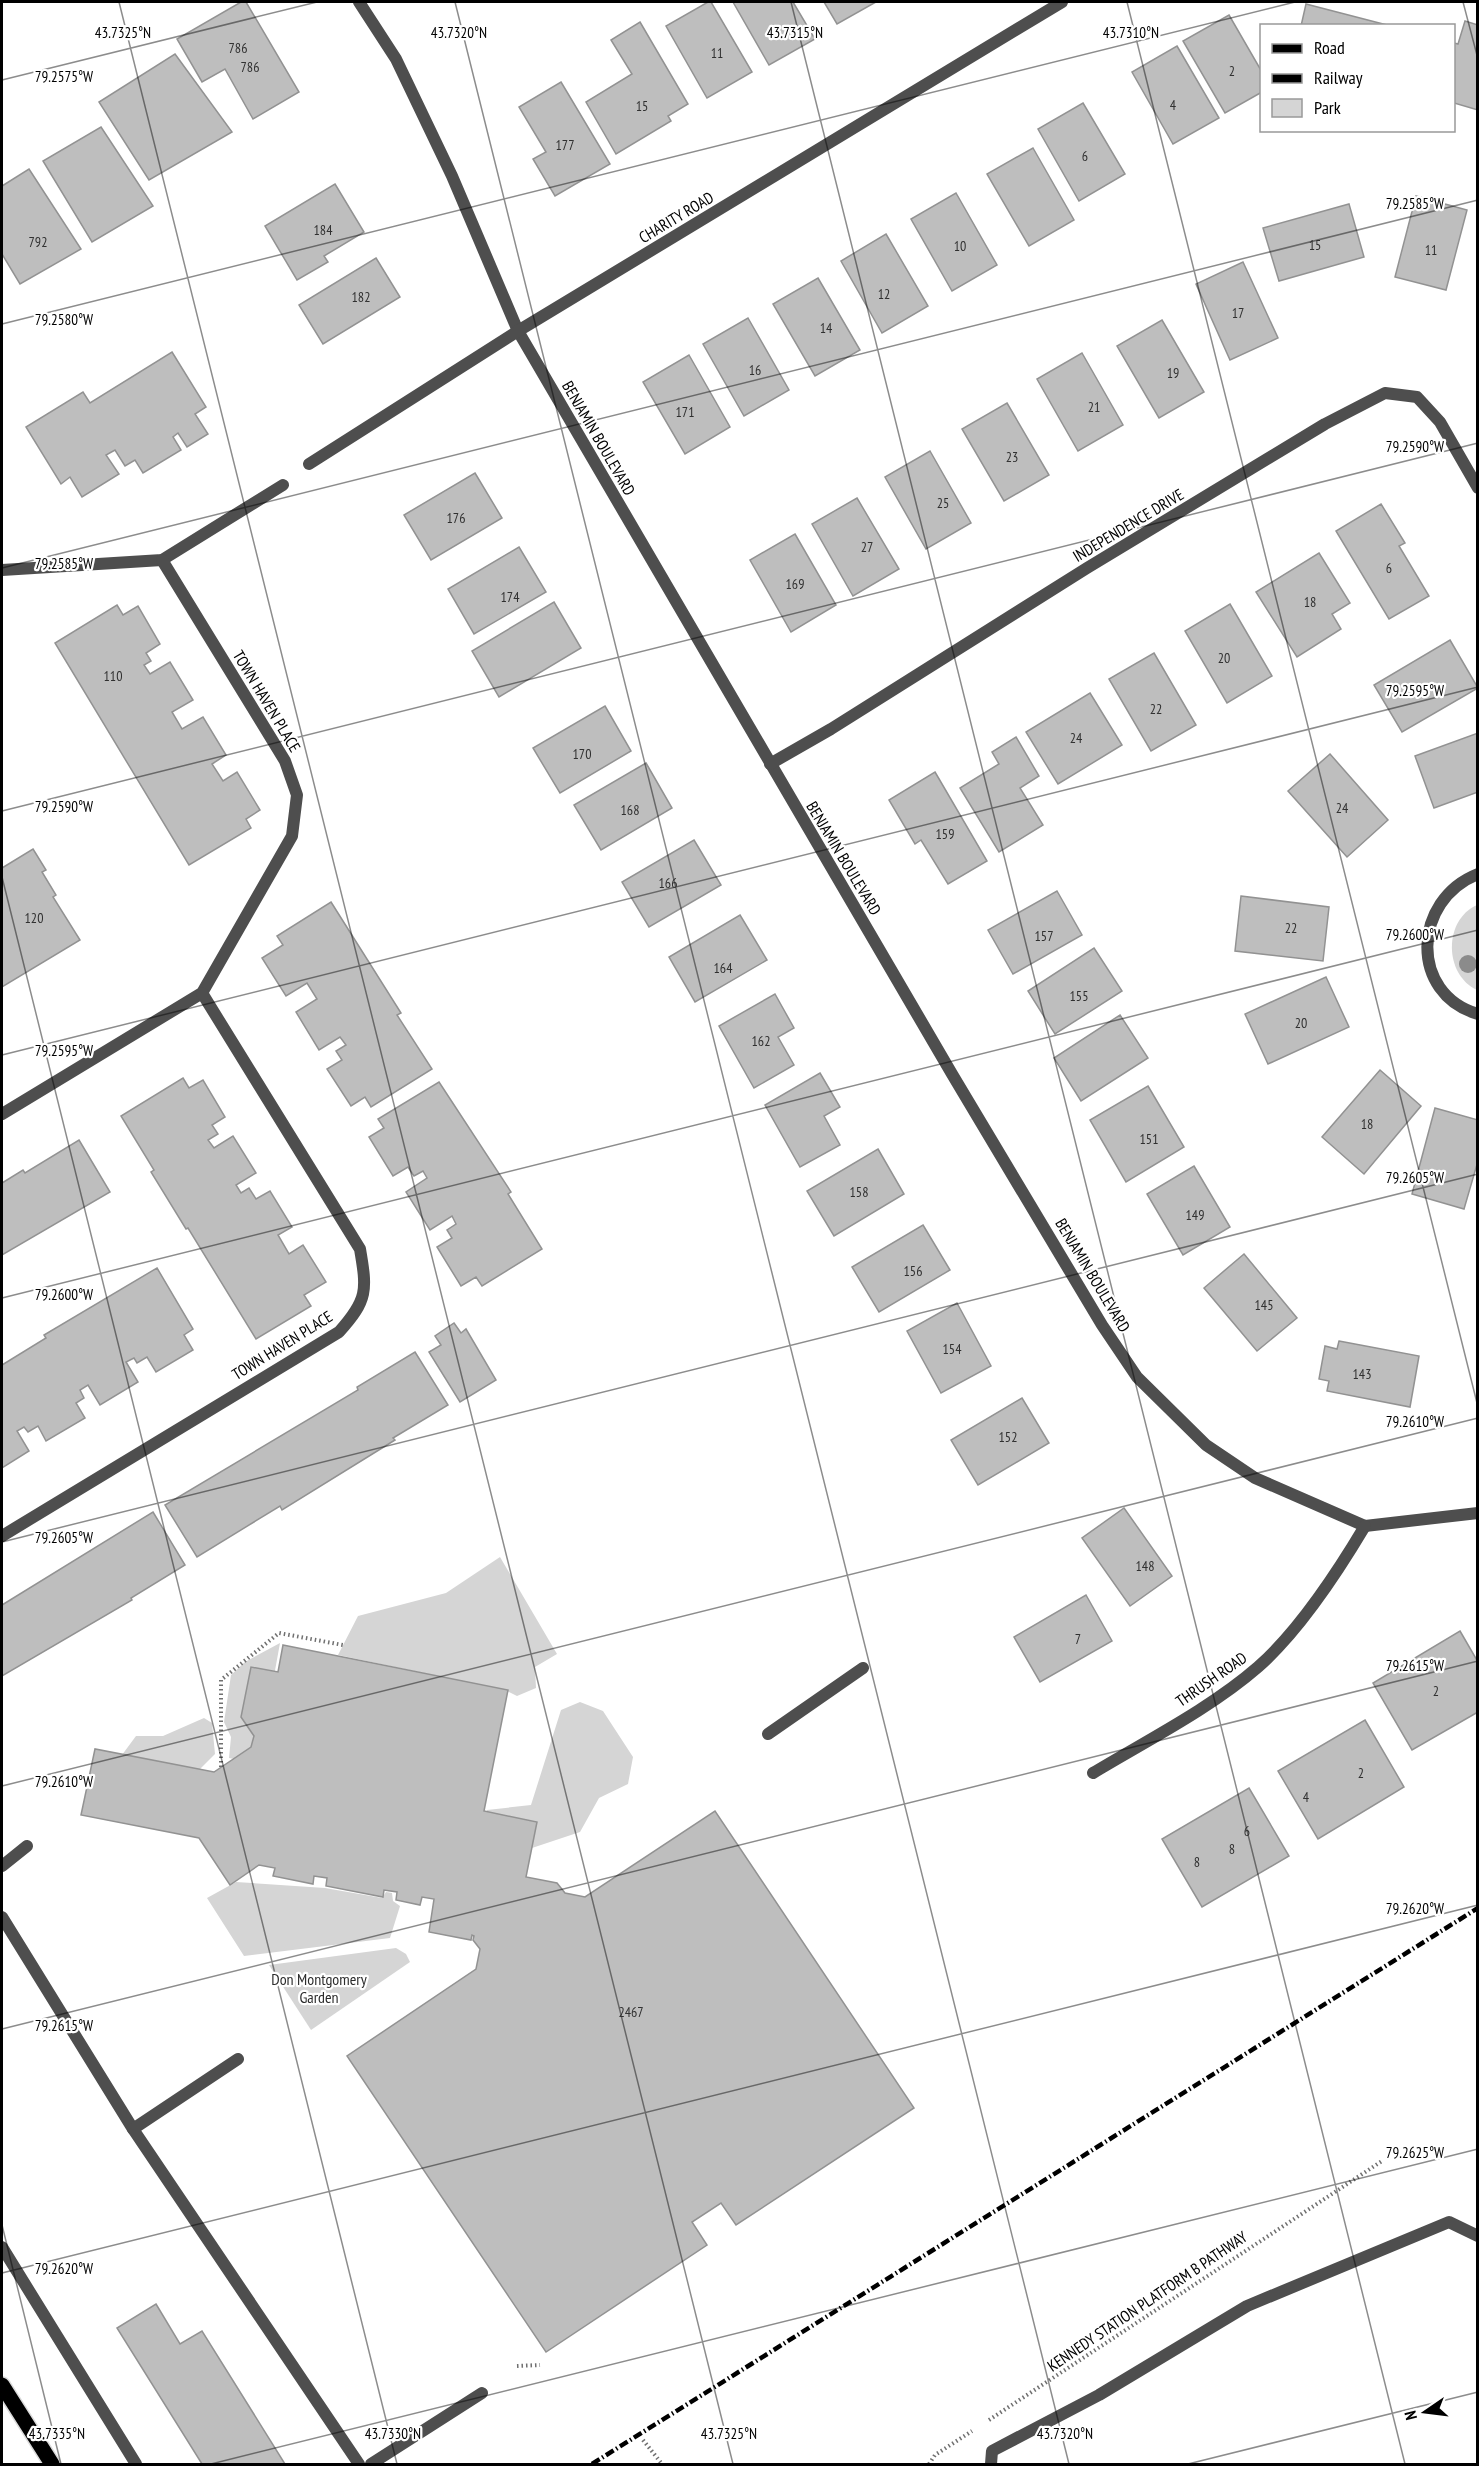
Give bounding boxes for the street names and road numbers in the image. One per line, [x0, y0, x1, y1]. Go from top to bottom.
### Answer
street label: CHARITY ROAD [635, 187, 717, 247]
street label: BENJAMIN BOULEVARD [558, 377, 640, 499]
street label: INDEPENDENCE DRIVE [1069, 484, 1187, 566]
street label: TOWN HAVEN PLACE [229, 647, 305, 756]
street label: BENJAMIN BOULEVARD [802, 798, 886, 918]
street label: BENJAMIN BOULEVARD [1051, 1215, 1135, 1335]
street label: TOWN HAVEN PLACE [228, 1306, 336, 1384]
street label: THRUSH ROAD [1172, 1647, 1250, 1711]
street label: KENNEDY STATION PLATFORM B PATHWAY [1043, 2226, 1251, 2376]

